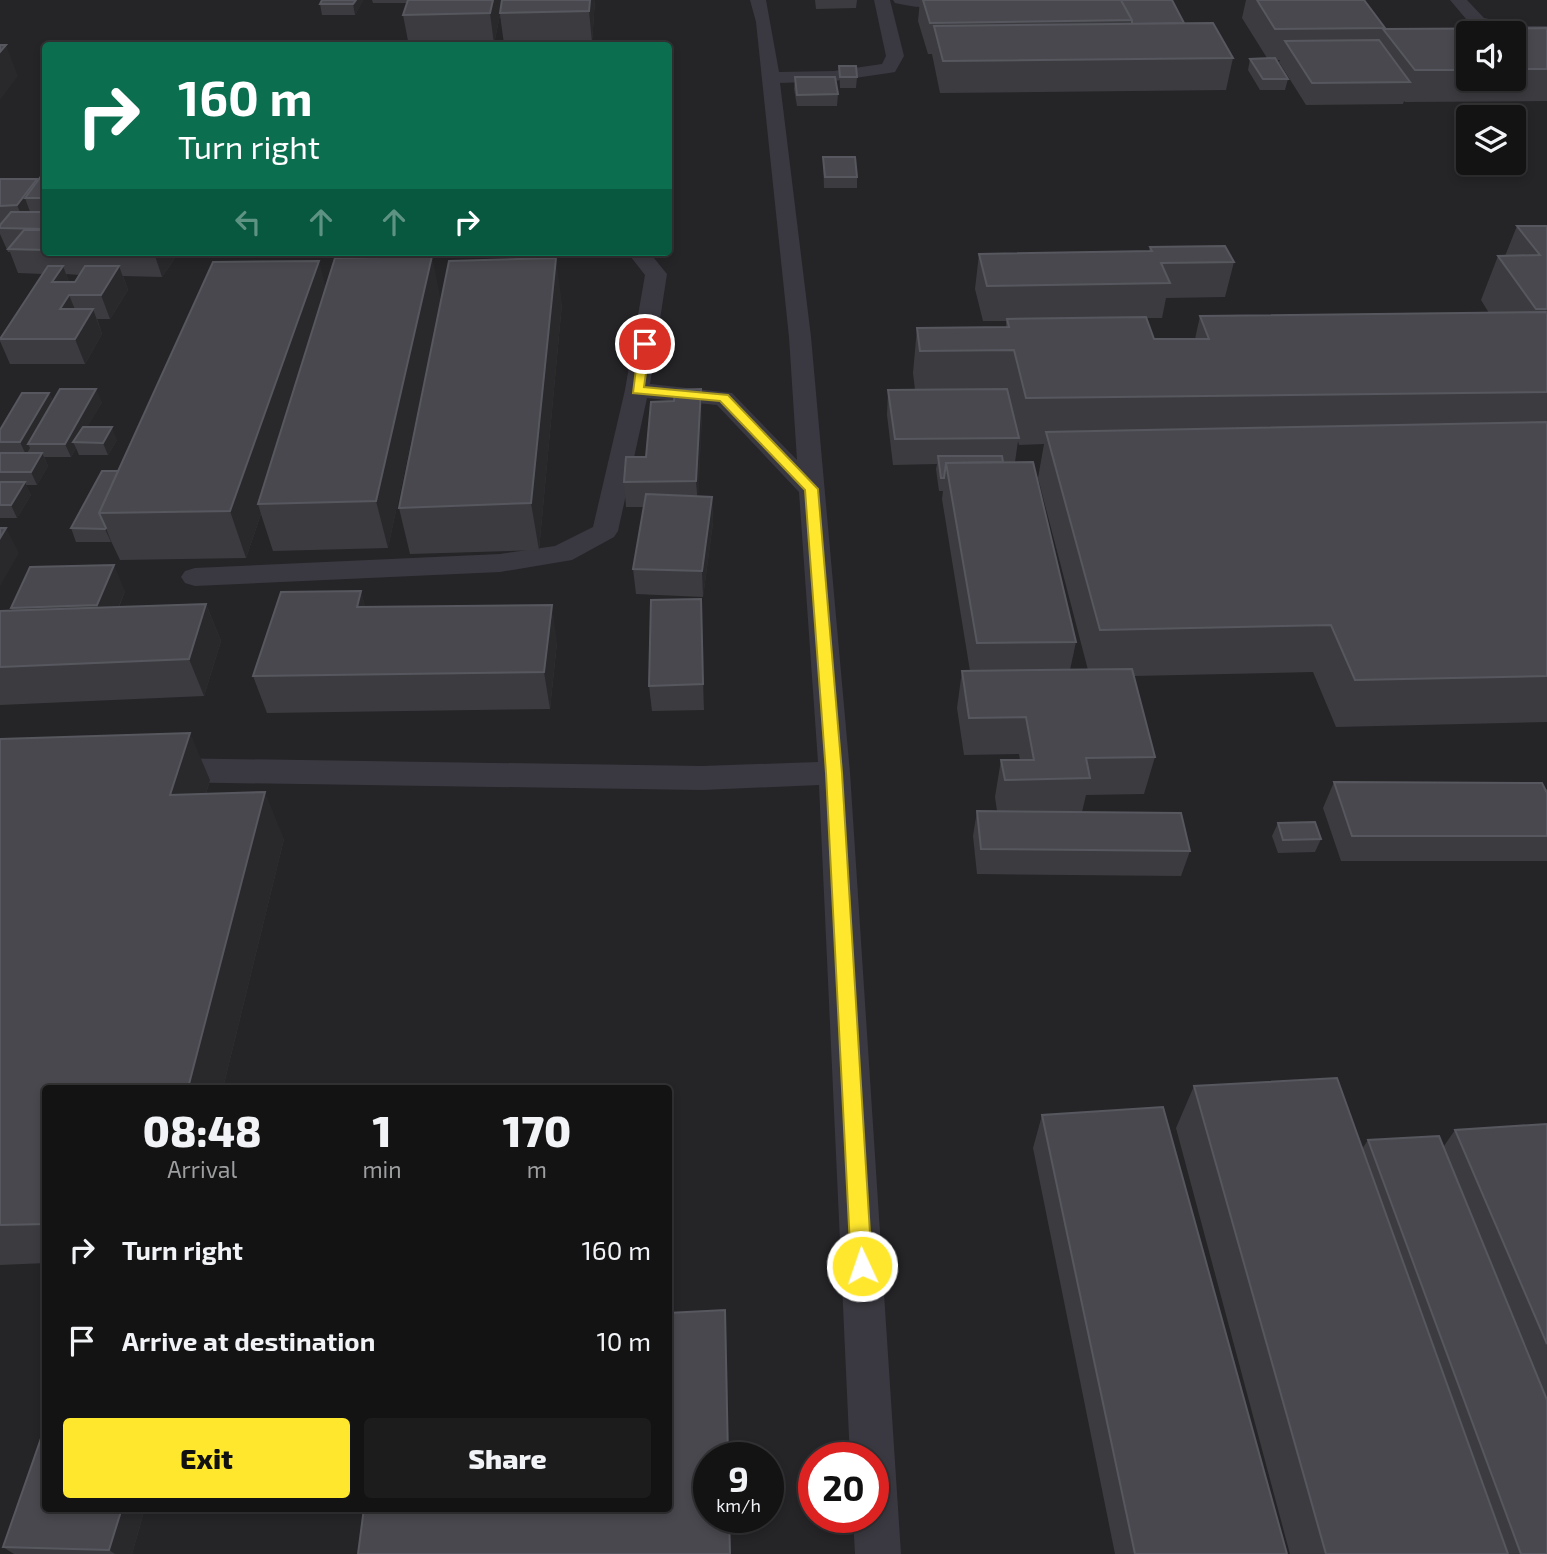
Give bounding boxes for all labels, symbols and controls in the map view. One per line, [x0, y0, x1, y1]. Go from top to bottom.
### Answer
map controls [1456, 21, 1526, 175]
button: sound [1456, 21, 1526, 91]
text: 160 m [178, 67, 313, 126]
icon: right [63, 70, 154, 161]
button: layers [1456, 105, 1526, 175]
text: Turn right [178, 127, 320, 165]
icon: left [229, 203, 267, 241]
icon: ahead [302, 203, 340, 241]
icon: ahead [375, 203, 413, 241]
icon: right [448, 203, 486, 241]
pin [615, 314, 675, 374]
icon: arrive [626, 325, 664, 363]
text: 08:48 [143, 1105, 262, 1155]
text: 1 [373, 1105, 392, 1155]
text: 170 [503, 1105, 571, 1155]
text: Arrival [167, 1155, 237, 1183]
text: min [362, 1155, 402, 1183]
text: m [527, 1155, 547, 1183]
position arrow [825, 1229, 899, 1303]
icon: right [63, 1231, 101, 1269]
text: Turn right [122, 1234, 243, 1265]
text: 160 m [582, 1234, 651, 1265]
icon: arrive [63, 1322, 101, 1360]
text: Arrive at destination [122, 1325, 375, 1356]
text: 10 m [596, 1325, 651, 1356]
button: Exit [63, 1418, 350, 1498]
button: Share [364, 1418, 651, 1498]
speed limit sign: 20 [798, 1442, 889, 1533]
text: 9 [728, 1457, 749, 1499]
text: km/h [716, 1494, 761, 1516]

